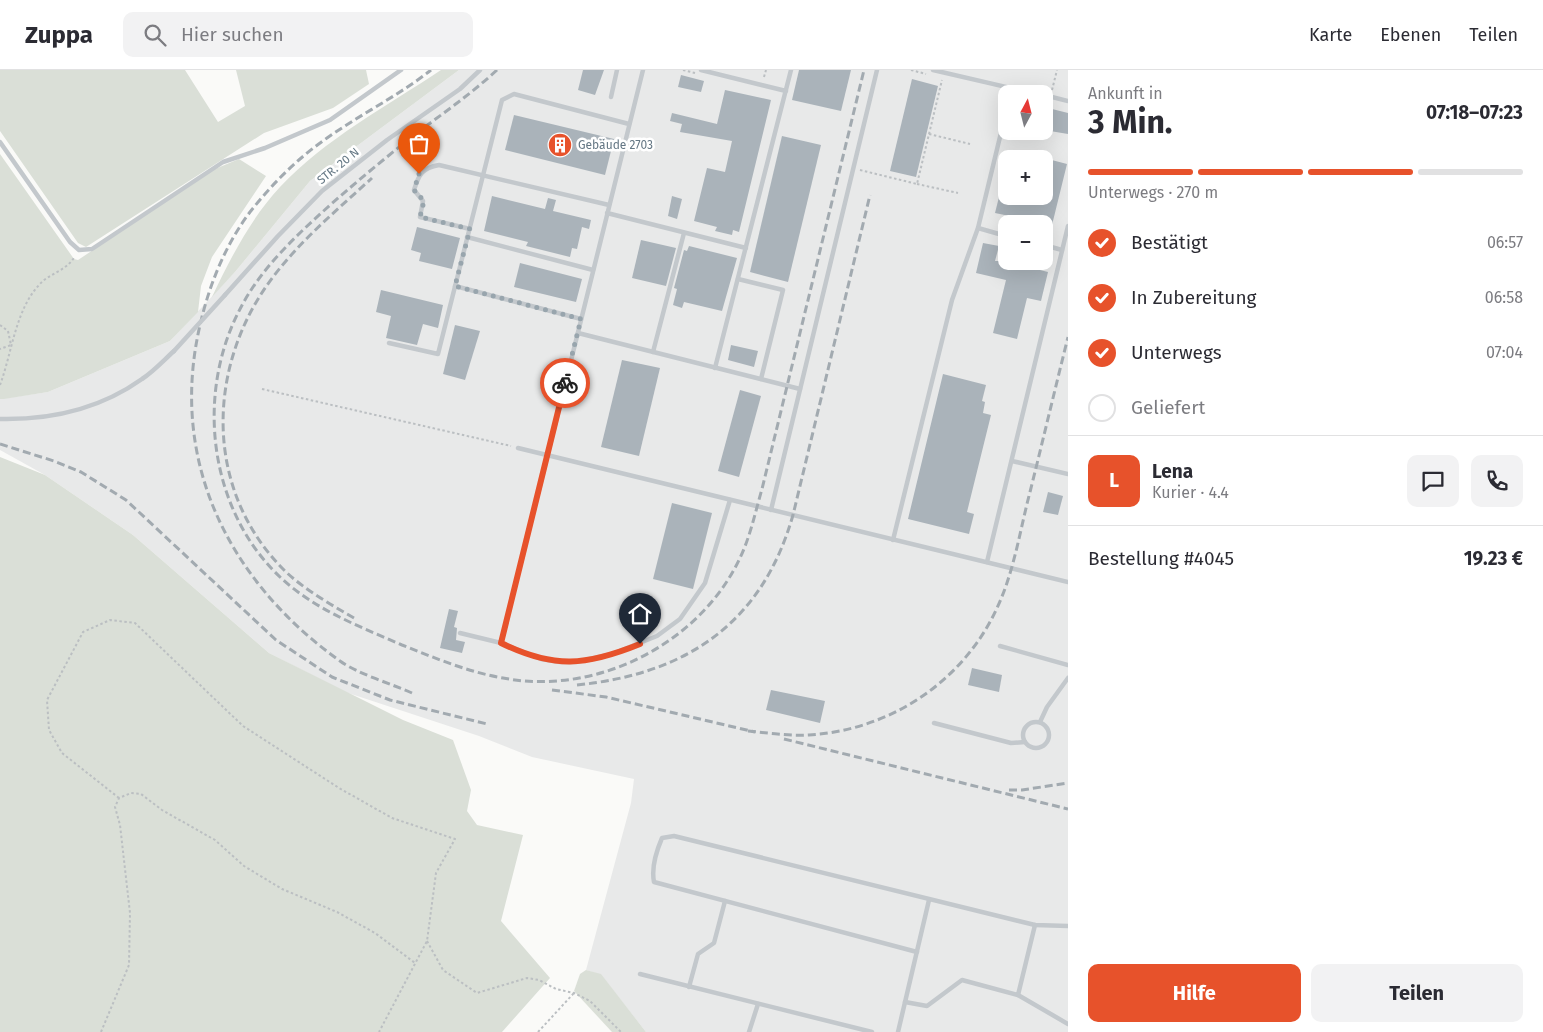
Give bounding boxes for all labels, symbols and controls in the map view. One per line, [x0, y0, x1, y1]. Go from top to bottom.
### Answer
search box [123, 12, 473, 57]
text: Zuppa [25, 21, 93, 49]
icon: search [141, 21, 169, 49]
text: Hier suchen [181, 23, 284, 46]
text: Karte [1309, 24, 1352, 46]
text: Ebenen [1380, 24, 1441, 46]
text: Teilen [1469, 24, 1518, 46]
text: Ankunft in [1088, 84, 1163, 103]
north arrow [998, 85, 1052, 140]
map controls [998, 85, 1053, 270]
text: 07:18–07:23 [1426, 101, 1523, 124]
text: 3 Min. [1088, 103, 1173, 141]
pin [398, 123, 440, 174]
icon: bag [405, 130, 433, 158]
building icon: Gebäude 2703 [547, 132, 573, 158]
place label: Gebäude 2703 [578, 138, 653, 152]
street label: STR. 20 N [314, 145, 362, 187]
button: + [998, 150, 1053, 205]
text: Unterwegs · 270 m [1088, 183, 1218, 202]
button: − [998, 215, 1053, 270]
icon: check [1088, 229, 1116, 257]
text: Bestätigt [1131, 231, 1208, 254]
text: 06:57 [1487, 233, 1523, 252]
icon: check [1088, 284, 1116, 312]
text: In Zubereitung [1131, 286, 1256, 309]
text: 06:58 [1485, 288, 1523, 307]
icon: check [1088, 339, 1116, 367]
text: Unterwegs [1131, 341, 1222, 364]
text: 07:04 [1486, 343, 1523, 362]
courier [540, 358, 590, 408]
icon: bike [551, 369, 579, 397]
text: Geliefert [1131, 396, 1205, 419]
button: chat [1407, 455, 1459, 507]
button: phone [1471, 455, 1523, 507]
text: Lena [1152, 460, 1193, 483]
text: L [1109, 469, 1119, 492]
text: Kurier · 4.4 [1152, 483, 1229, 502]
text: Bestellung #4045 [1088, 547, 1234, 570]
text: 19.23 € [1464, 547, 1523, 570]
pin [619, 593, 661, 644]
icon: home [626, 600, 654, 628]
button: Hilfe [1088, 964, 1301, 1022]
button: Teilen [1311, 964, 1523, 1022]

